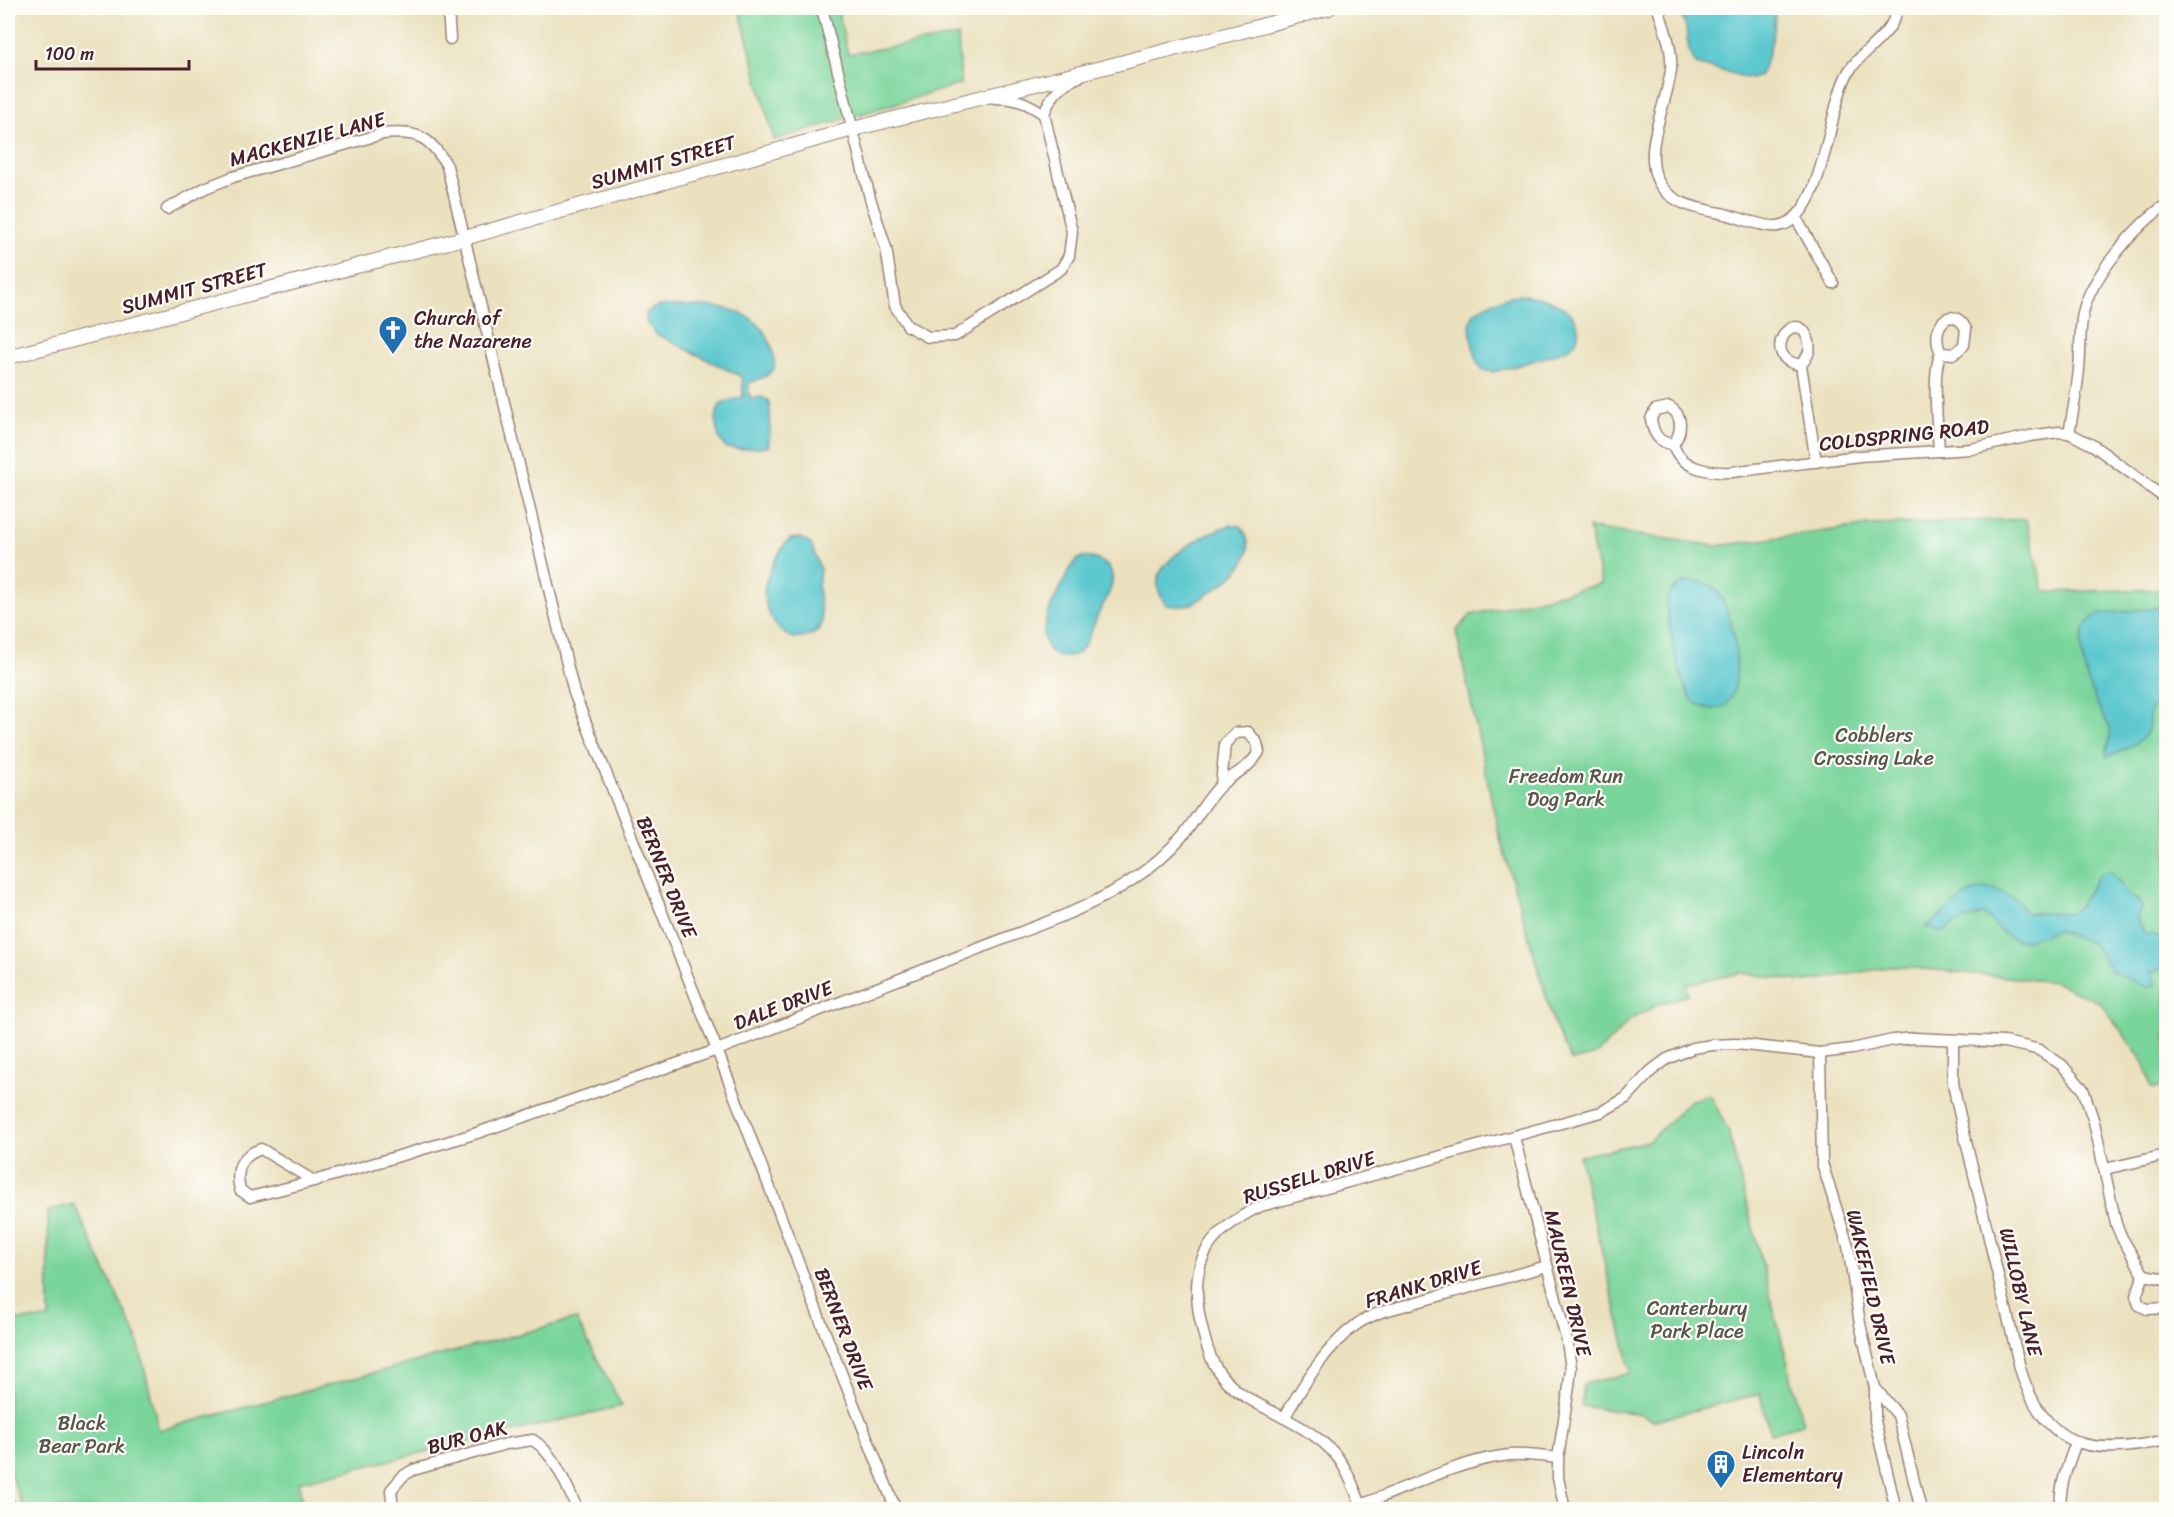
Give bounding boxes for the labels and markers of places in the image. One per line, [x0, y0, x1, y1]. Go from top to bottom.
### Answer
place label: Church of the Nazarene [414, 301, 532, 359]
church icon: Church of the Nazarene [377, 314, 409, 356]
place label: Lincoln Elementary [1742, 1435, 1844, 1493]
building icon: Lincoln Elementary [1705, 1448, 1737, 1490]

